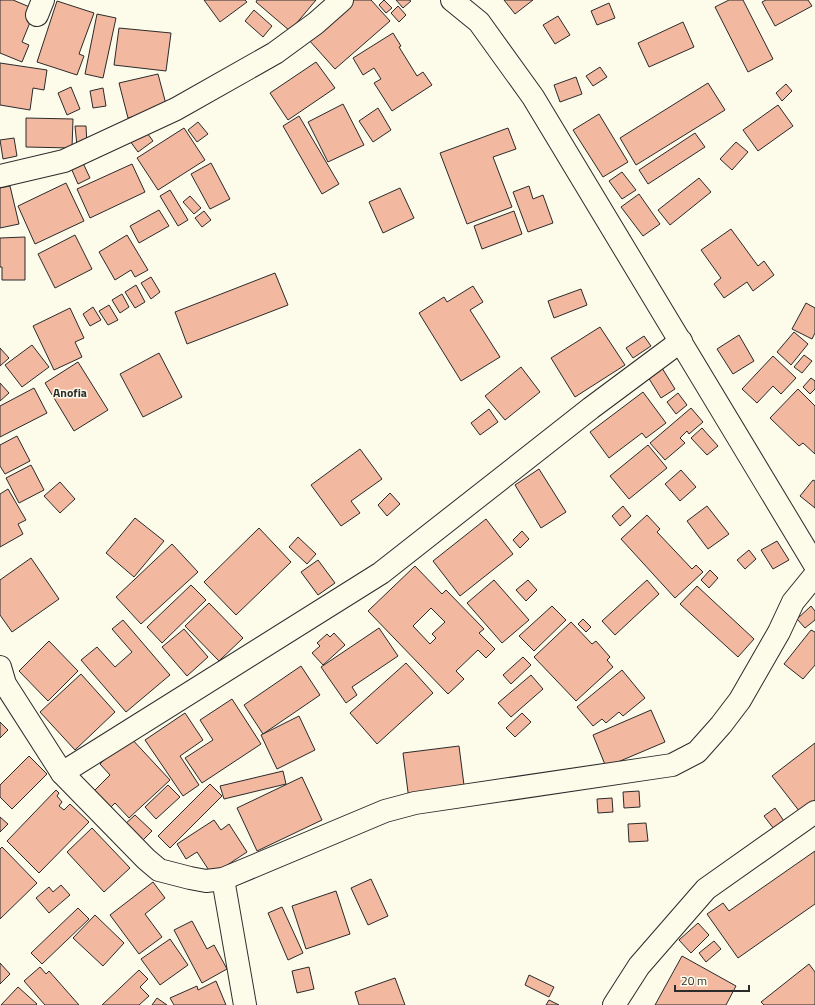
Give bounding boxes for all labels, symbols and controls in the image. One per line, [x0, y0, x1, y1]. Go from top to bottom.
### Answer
district label: Anofia [53, 383, 87, 402]
scale bar [675, 967, 749, 993]
text: 20 m [681, 971, 707, 990]

